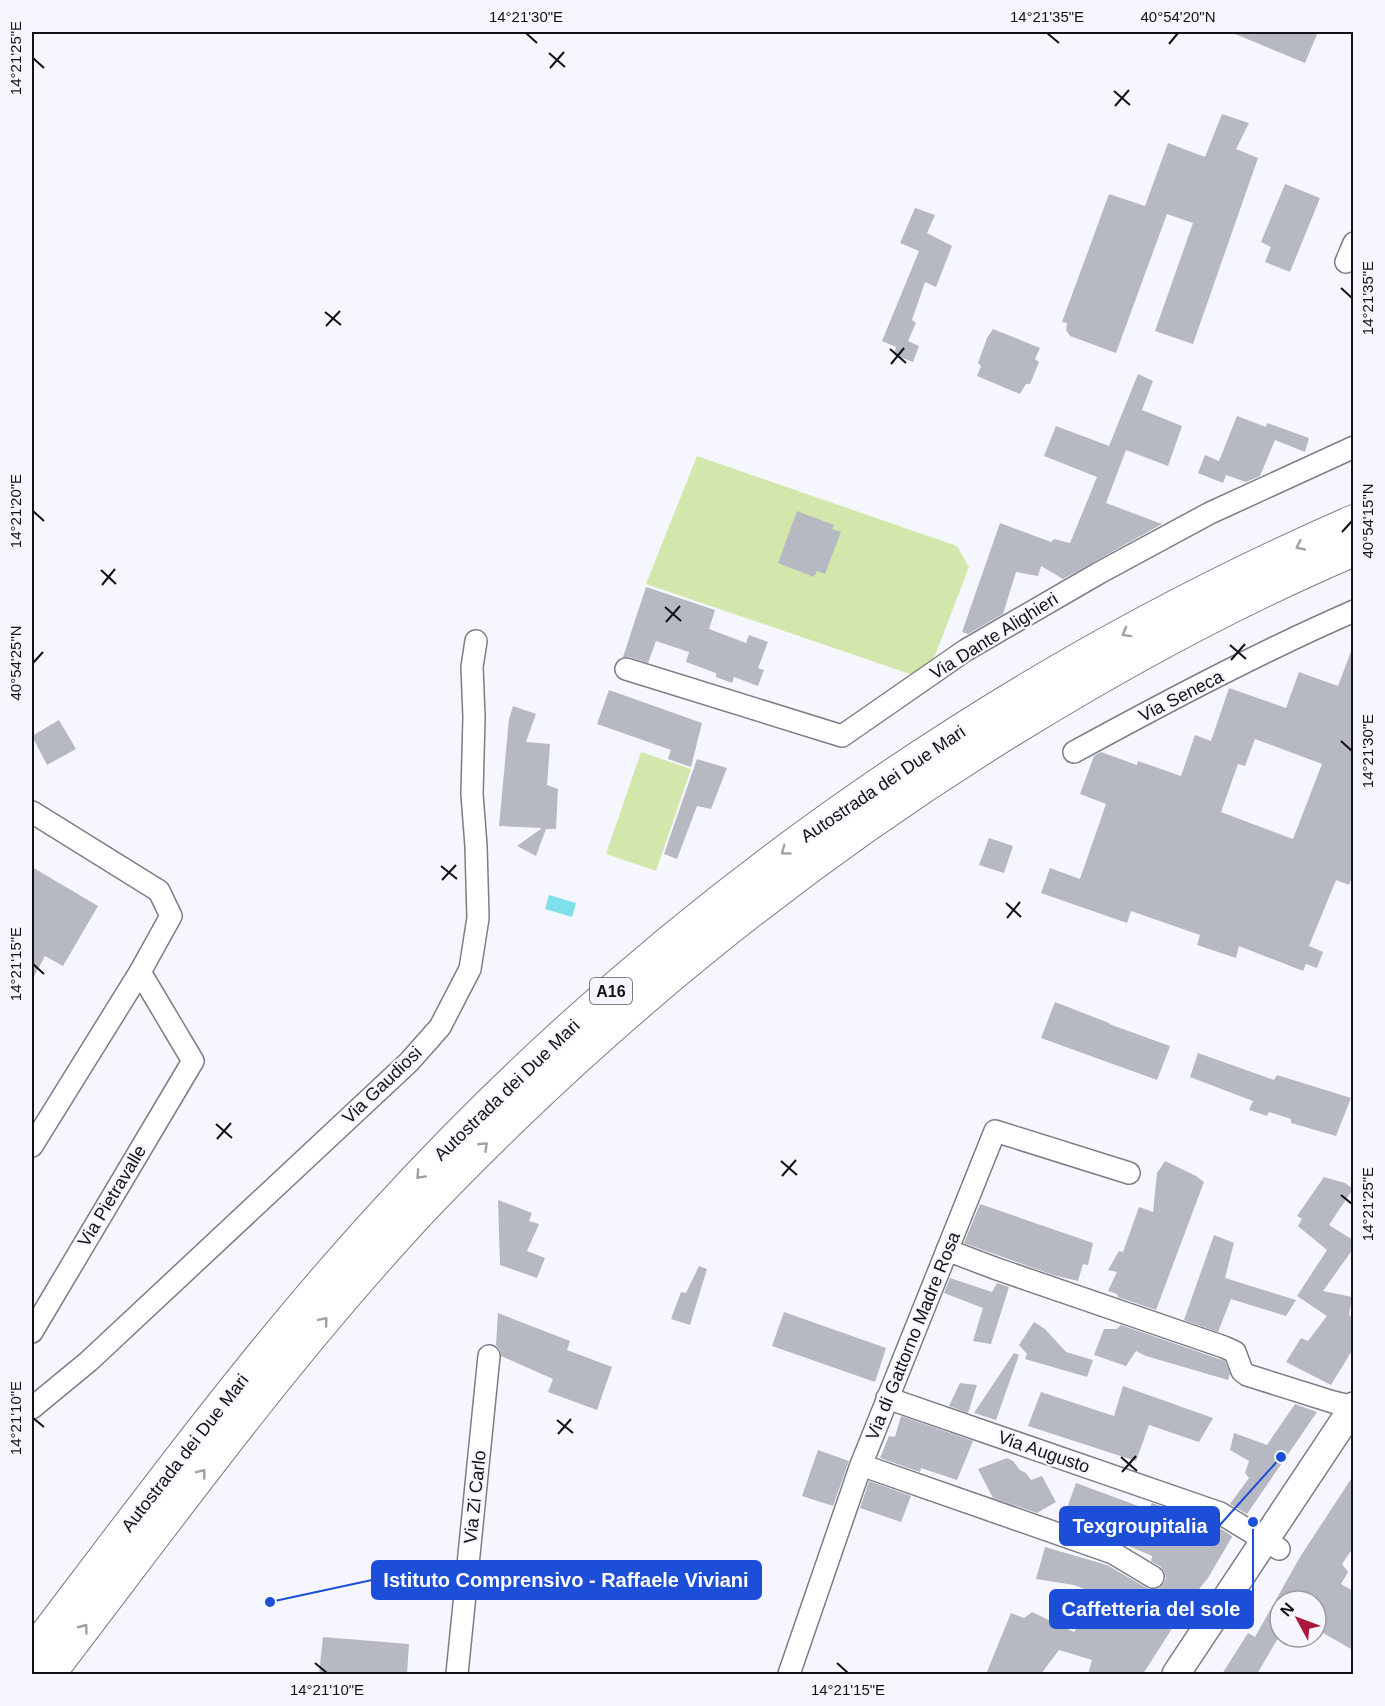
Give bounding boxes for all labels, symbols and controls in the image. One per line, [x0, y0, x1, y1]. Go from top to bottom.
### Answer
text: 14°21'30"E [489, 8, 563, 25]
text: 14°21'35"E [1010, 8, 1084, 25]
text: 40°54'20"N [1140, 8, 1216, 25]
text: 14°21'25"E [7, 21, 24, 95]
text: 14°21'35"E [1359, 261, 1376, 335]
text: 14°21'20"E [7, 474, 24, 548]
text: 40°54'15"N [1359, 483, 1376, 559]
one-way arrow [1296, 538, 1307, 550]
street label: Via Dante Alighieri [926, 589, 1062, 683]
text: 40°54'25"N [7, 625, 24, 701]
one-way arrow [1122, 626, 1132, 637]
street label: Via Seneca [1136, 666, 1227, 726]
text: 14°21'30"E [1359, 714, 1376, 788]
street label: Autostrada dei Due Mari [797, 721, 969, 847]
one-way arrow [781, 844, 792, 855]
text: 14°21'15"E [7, 927, 24, 1001]
road number: A16 [590, 978, 632, 1004]
street label: Autostrada dei Due Mari [430, 1015, 584, 1165]
street label: Via Gaudiosi [338, 1042, 426, 1128]
street label: Via Pietravalle [74, 1142, 150, 1250]
one-way arrow [478, 1142, 488, 1153]
text: 14°21'25"E [1359, 1167, 1376, 1241]
one-way arrow [416, 1168, 427, 1179]
street label: Via di Gattorno Madre Rosa [862, 1228, 964, 1443]
one-way arrow [317, 1317, 328, 1328]
street label: Autostrada dei Due Mari [117, 1370, 253, 1536]
text: 14°21'10"E [7, 1381, 24, 1455]
street label: Via Augusto [995, 1427, 1093, 1477]
street label: Via Zi Carlo [460, 1449, 490, 1545]
one-way arrow [195, 1469, 206, 1480]
callout: Texgroupitalia [1060, 1507, 1219, 1545]
text: Texgroupitalia [1072, 1515, 1208, 1537]
callout: Istituto Comprensivo - Raffaele Viviani [372, 1561, 761, 1599]
text: Istituto Comprensivo - Raffaele Viviani [383, 1569, 749, 1591]
north arrow [1268, 1589, 1328, 1649]
callout: Caffetteria del sole [1050, 1590, 1253, 1628]
text: Caffetteria del sole [1062, 1598, 1240, 1620]
text: N [1277, 1600, 1297, 1619]
one-way arrow [77, 1624, 88, 1635]
text: 14°21'10"E [290, 1681, 364, 1698]
text: 14°21'15"E [811, 1681, 885, 1698]

